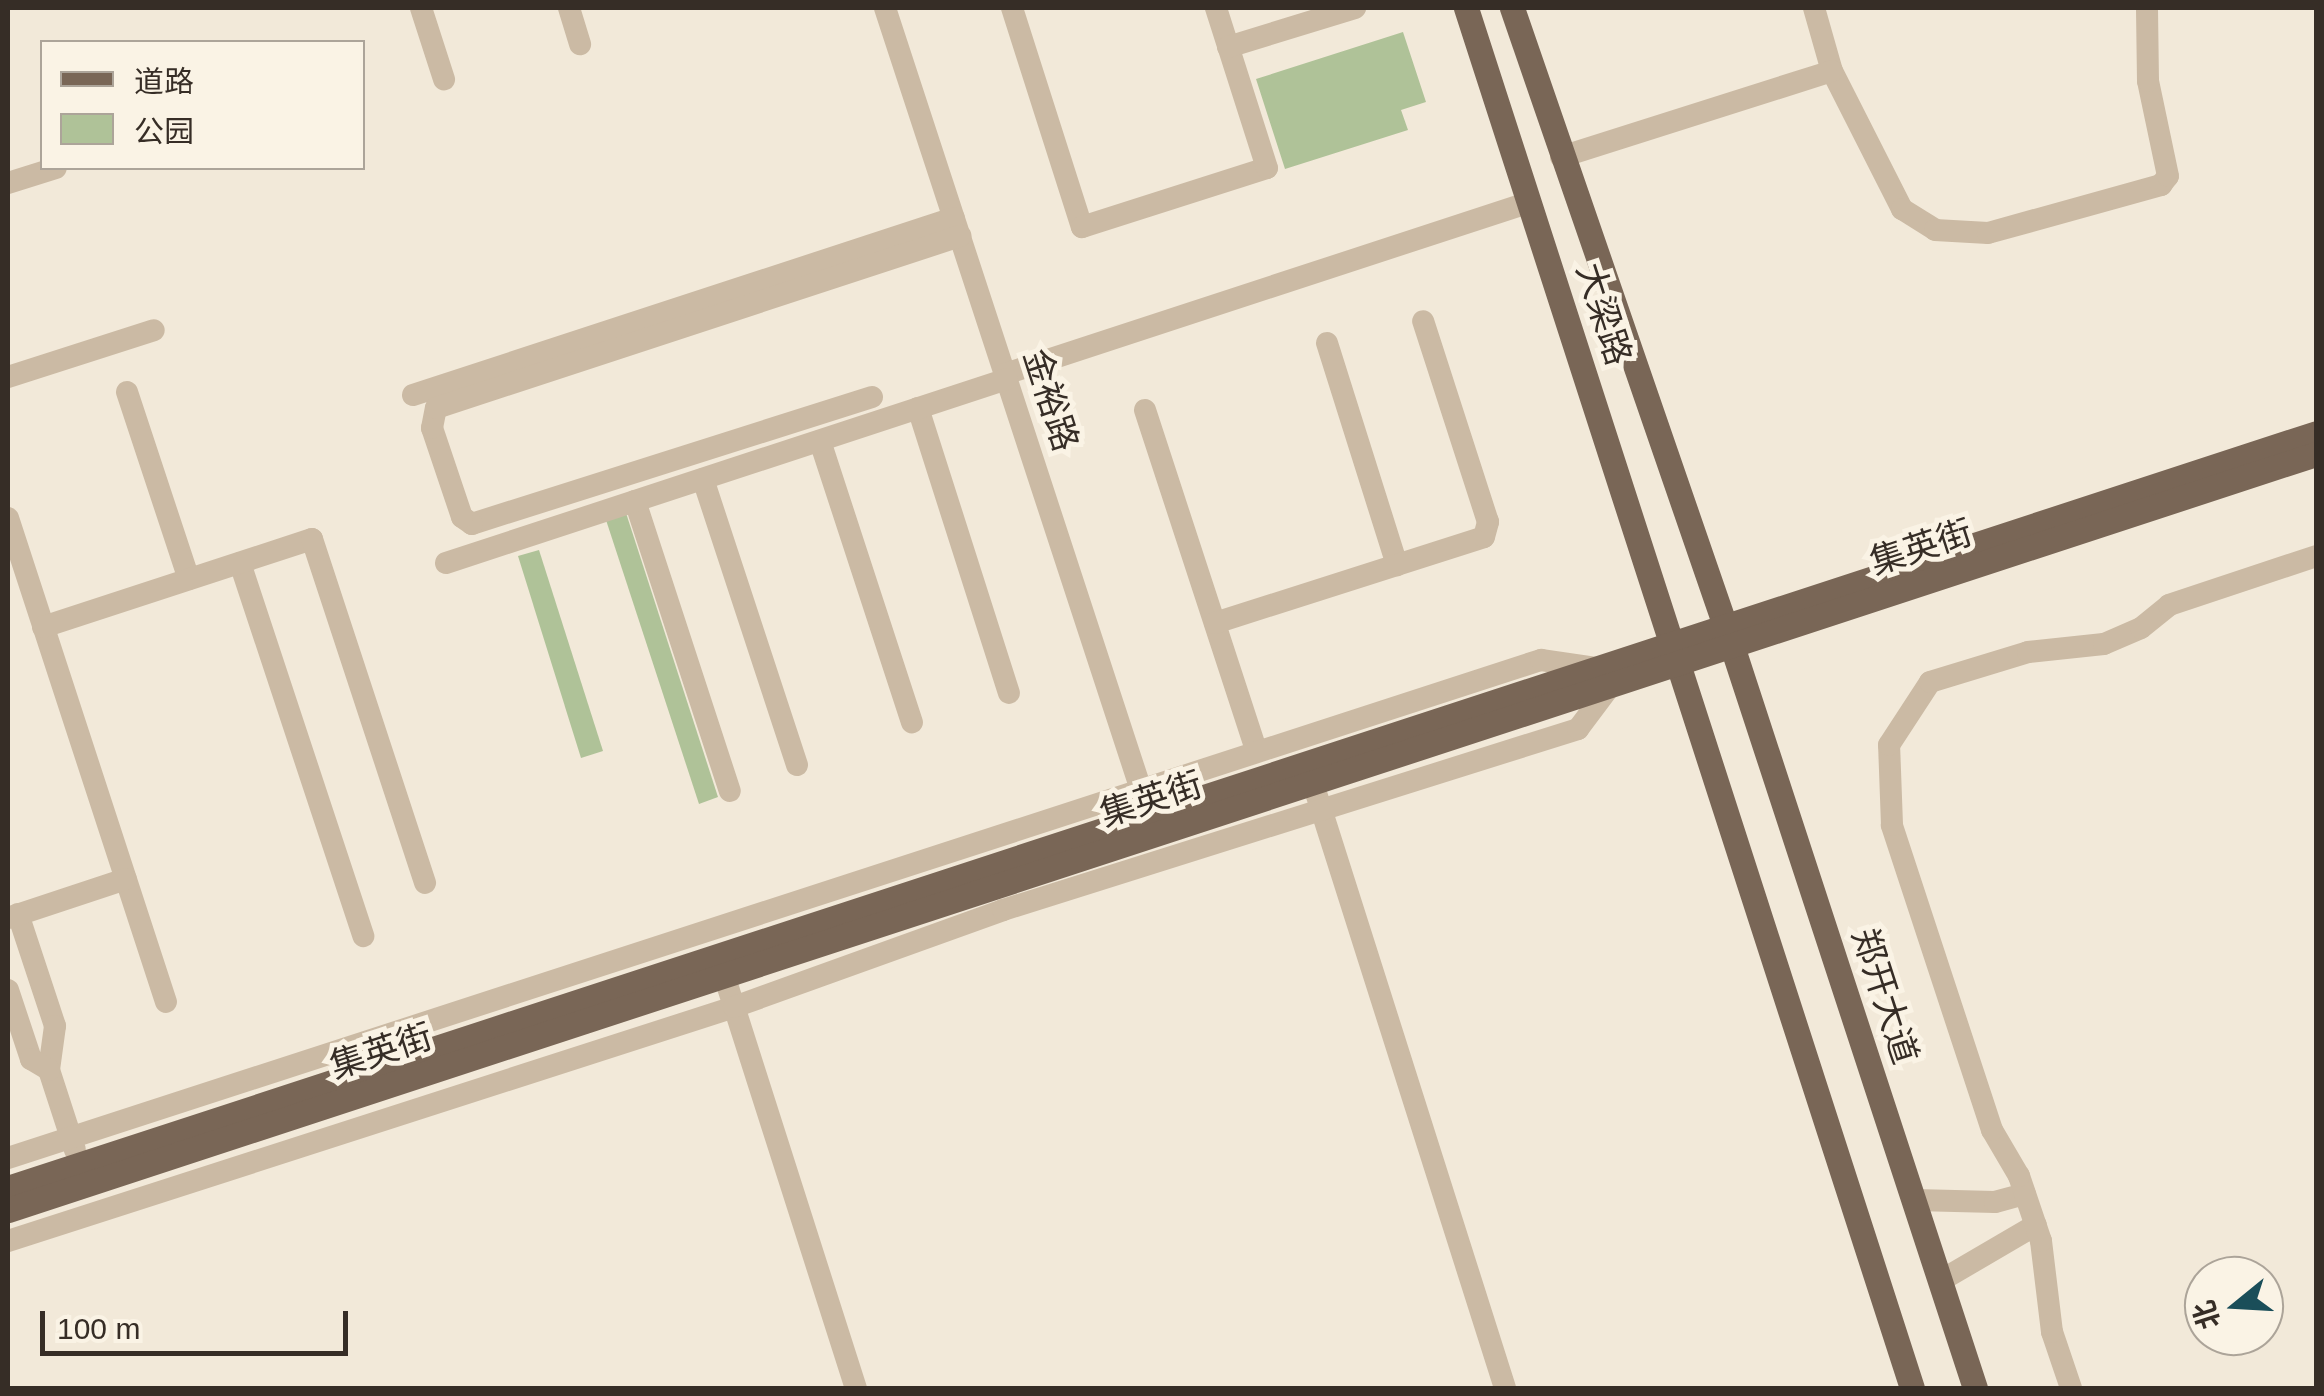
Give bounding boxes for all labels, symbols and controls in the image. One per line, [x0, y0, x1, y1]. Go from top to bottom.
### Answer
legend [40, 40, 365, 170]
text: 道路 [134, 65, 194, 98]
text: 公园 [134, 115, 194, 148]
street label: 大梁路 [1568, 258, 1640, 370]
street label: 金裕路 [1015, 344, 1087, 456]
street label: 集英街 [1865, 511, 1977, 583]
street label: 集英街 [1095, 763, 1207, 835]
street label: 郑开大道 [1843, 923, 1927, 1069]
street label: 集英街 [325, 1015, 437, 1087]
north arrow [2184, 1256, 2284, 1356]
scale bar [45, 1291, 352, 1353]
text: 北 [2188, 1297, 2226, 1333]
text: 100 m [57, 1312, 140, 1345]

